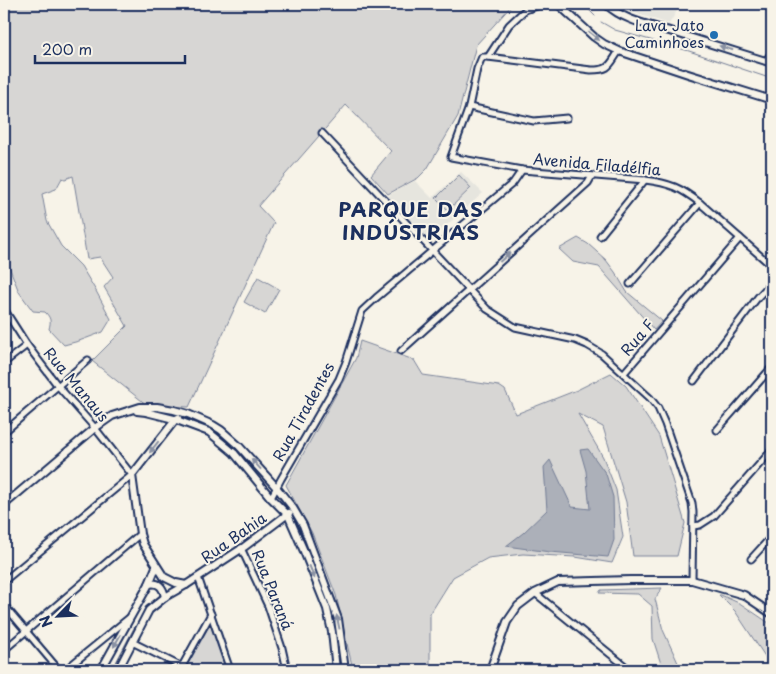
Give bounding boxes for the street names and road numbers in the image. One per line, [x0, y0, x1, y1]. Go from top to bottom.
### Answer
street label: Avenida Filadélfia [532, 146, 663, 181]
street label: Rua F [615, 313, 659, 360]
street label: Rua Manaus [39, 342, 115, 427]
street label: Rua Tiradentes [266, 358, 339, 465]
street label: Rua Bahia [196, 505, 271, 568]
street label: Rua Paraná [247, 546, 300, 634]

